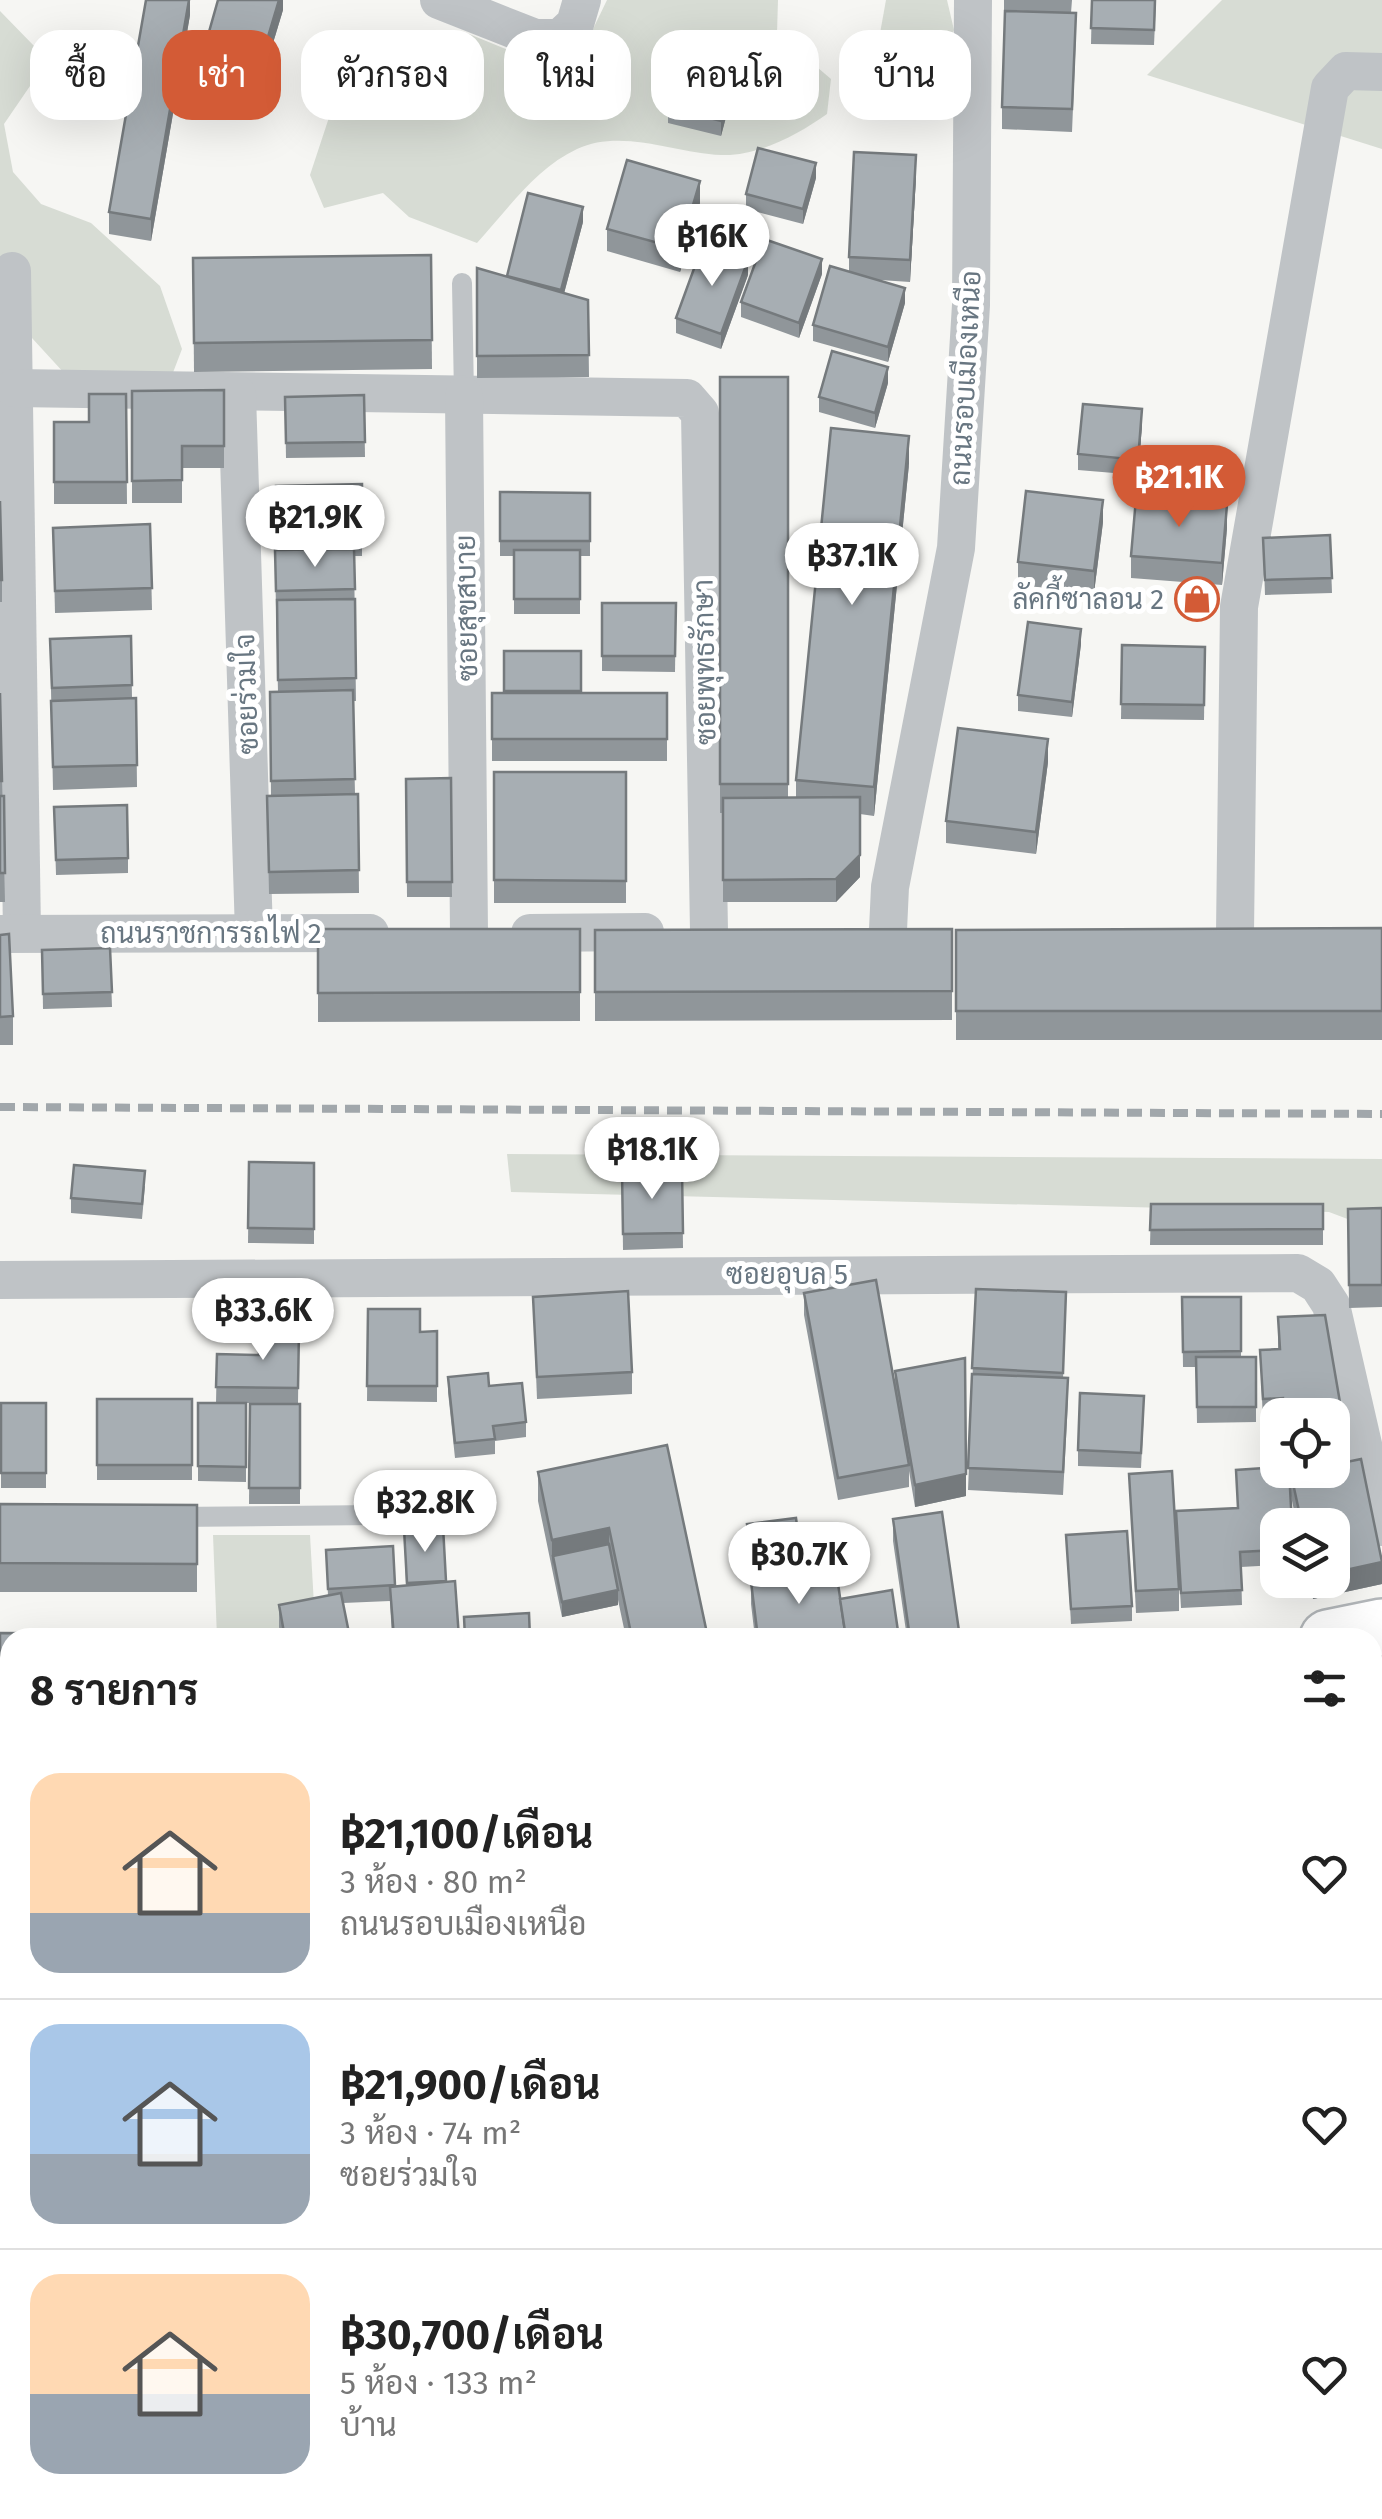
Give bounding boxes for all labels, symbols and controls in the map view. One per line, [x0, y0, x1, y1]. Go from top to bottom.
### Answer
chip: ซื้อ [30, 30, 142, 120]
chip: เช่า [162, 30, 281, 120]
chip: ตัวกรอง [301, 30, 484, 120]
chip: ใหม่ [504, 30, 631, 120]
chip: คอนโด [651, 30, 819, 120]
chip: บ้าน [839, 30, 971, 120]
pin: ฿16K [653, 204, 771, 289]
text: ฿16K [676, 217, 748, 255]
street label: ถนนรอบเมืองเหนือ [941, 269, 988, 487]
pin: ฿21.1K [1098, 445, 1260, 530]
text: ฿21.1K [1134, 458, 1224, 496]
pin: ฿21.9K [234, 485, 396, 570]
text: ฿21.9K [268, 498, 362, 536]
pin: ฿37.1K [771, 523, 933, 608]
street label: ซอยสุขสบาย [449, 534, 487, 682]
text: ฿37.1K [807, 536, 897, 574]
place label: ลัคกี้ซาลอน 2 [1012, 575, 1164, 616]
shop icon: ลัคกี้ซาลอน 2 [1174, 576, 1220, 622]
street label: ซอยพุทธรักษา [685, 579, 725, 745]
street label: ซอยร่วมใจ [225, 633, 265, 755]
street label: ถนนราชการรถไฟ 2 [100, 914, 322, 950]
pin: ฿18.1K [571, 1117, 733, 1202]
text: ฿18.1K [607, 1130, 697, 1168]
street label: ซอยอุบล 5 [726, 1258, 848, 1294]
pin: ฿33.6K [182, 1278, 344, 1363]
text: ฿33.6K [214, 1291, 312, 1329]
map controls [1260, 1398, 1350, 1598]
button: locate [1260, 1398, 1350, 1488]
pin: ฿32.8K [344, 1470, 506, 1555]
text: ฿32.8K [376, 1483, 474, 1521]
button: layers [1260, 1508, 1350, 1598]
pin: ฿30.7K [718, 1522, 880, 1607]
text: ฿30.7K [750, 1535, 848, 1573]
icon: filters [1297, 1661, 1352, 1716]
text: 8 รายการ [30, 1666, 199, 1716]
text: ฿21,100/เดือน [340, 1809, 593, 1859]
icon: home [110, 1813, 230, 1933]
icon: heart [1297, 1846, 1352, 1901]
text: 3 ห้อง · 80 m² [340, 1863, 527, 1901]
text: ถนนรอบเมืองเหนือ [340, 1905, 587, 1943]
text: ฿21,900/เดือน [340, 2060, 601, 2110]
icon: home [110, 2064, 230, 2184]
icon: heart [1297, 2097, 1352, 2152]
text: 3 ห้อง · 74 m² [340, 2114, 521, 2152]
text: ซอยร่วมใจ [340, 2156, 478, 2194]
text: ฿30,700/เดือน [340, 2310, 604, 2360]
icon: home [110, 2314, 230, 2434]
icon: heart [1297, 2347, 1352, 2402]
text: 5 ห้อง · 133 m² [340, 2364, 537, 2402]
text: บ้าน [340, 2406, 397, 2444]

